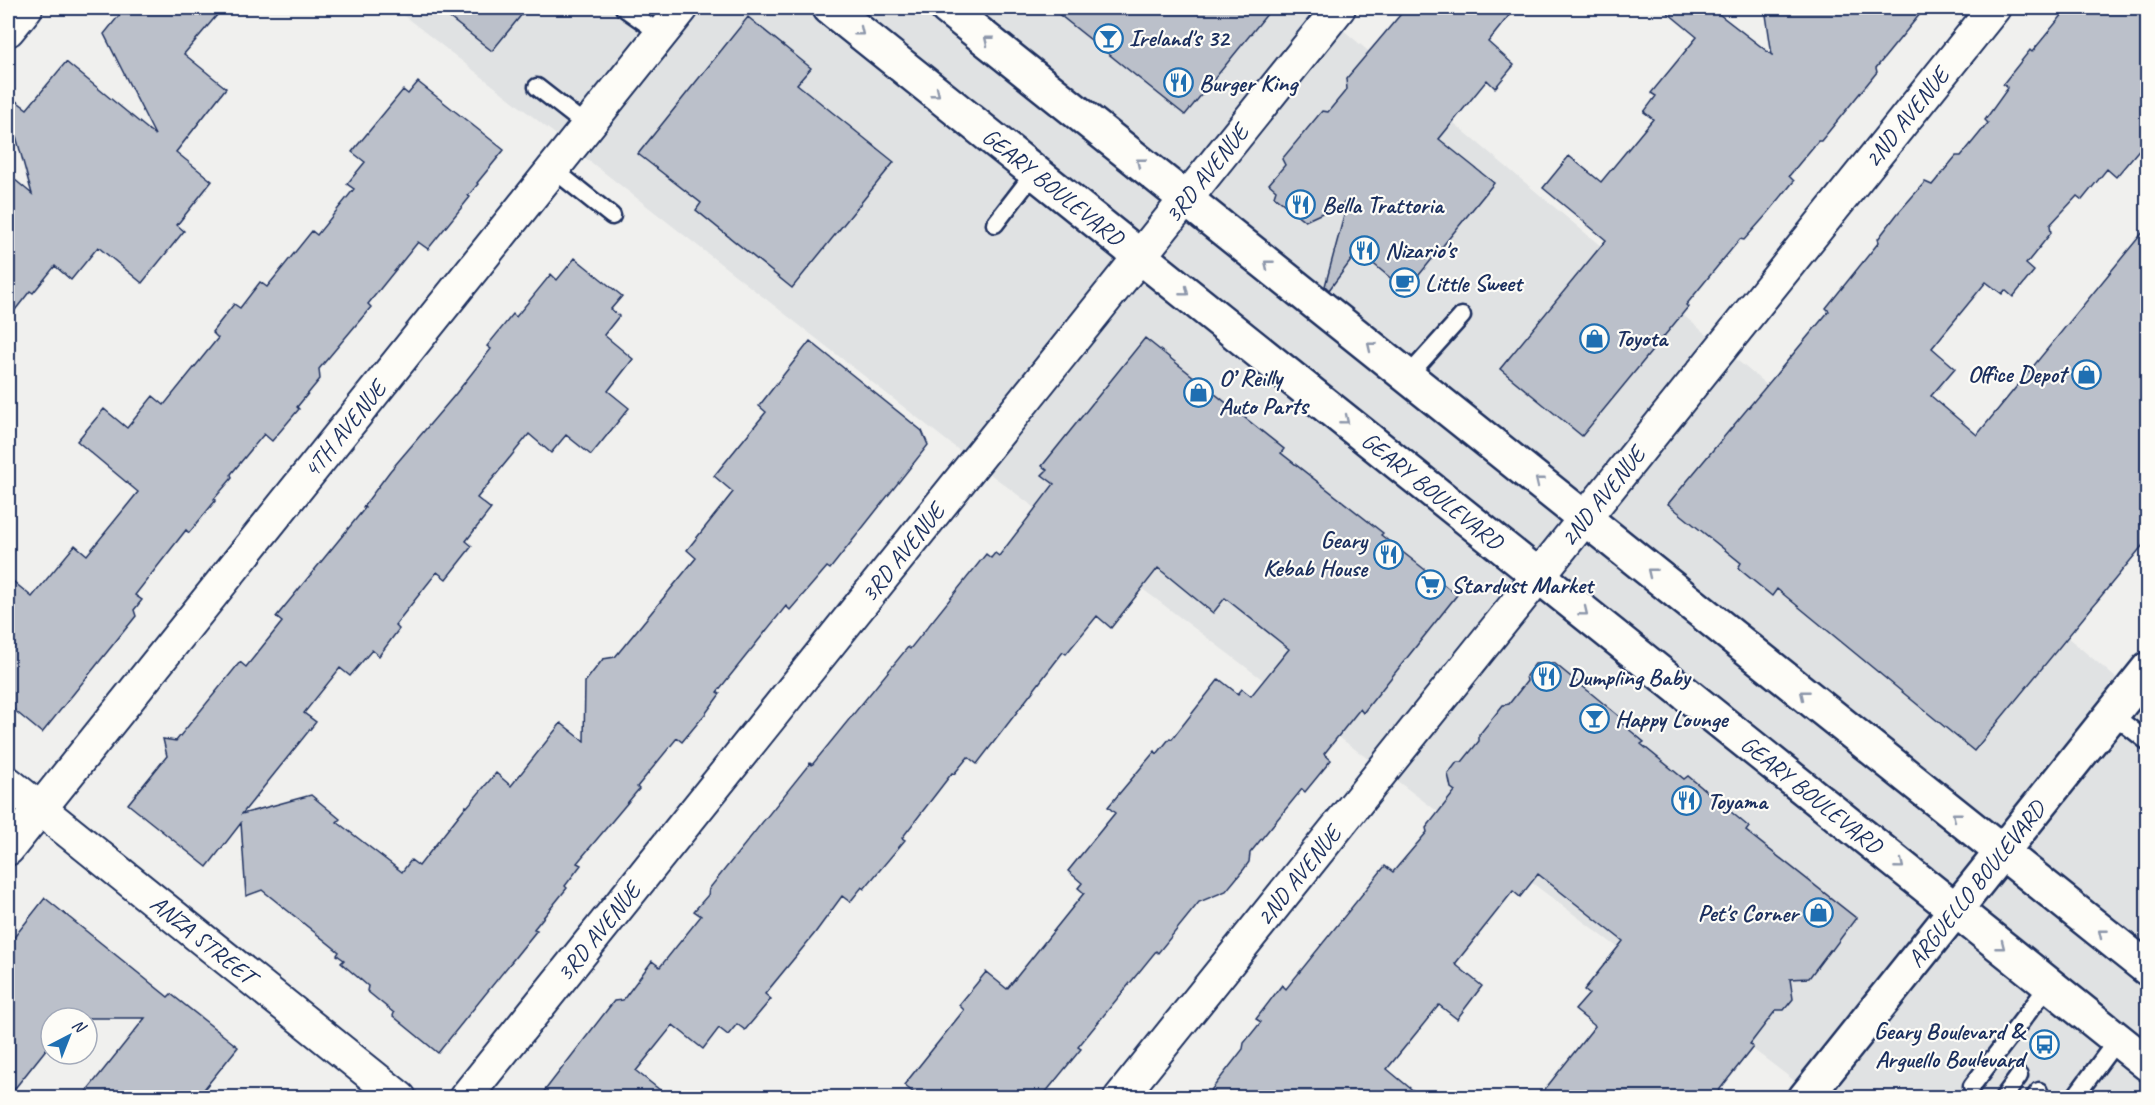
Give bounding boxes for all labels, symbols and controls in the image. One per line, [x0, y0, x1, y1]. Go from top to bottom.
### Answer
bar icon: Ireland's 32 [1092, 22, 1124, 54]
place label: Ireland's 32 [1129, 23, 1231, 53]
one-way arrow [853, 24, 864, 35]
one-way arrow [983, 37, 994, 48]
street label: 2ND AVENUE [1857, 59, 1957, 173]
restaurant icon: Burger King [1162, 67, 1194, 99]
place label: Burger King [1199, 68, 1299, 98]
one-way arrow [929, 85, 940, 96]
street label: 3RD AVENUE [1158, 116, 1257, 229]
street label: GEARY BOULEVARD [976, 121, 1132, 254]
one-way arrow [1136, 158, 1147, 169]
restaurant icon: Bella Trattoria [1285, 189, 1317, 221]
place label: Bella Trattoria [1322, 190, 1445, 220]
restaurant icon: Nizario's [1348, 234, 1380, 266]
place label: Nizario's [1385, 235, 1458, 265]
one-way arrow [1264, 260, 1275, 271]
cafe icon: Little Sweet [1388, 267, 1420, 299]
place label: Little Sweet [1425, 268, 1525, 298]
one-way arrow [1179, 285, 1190, 296]
shop icon: Toyota [1578, 322, 1610, 354]
place label: Toyota [1615, 323, 1669, 353]
one-way arrow [1366, 342, 1377, 353]
shop icon: Office Depot [2071, 358, 2103, 390]
place label: Office Depot [1968, 359, 2070, 389]
place label: O’ Reilly Auto Parts [1219, 363, 1310, 421]
street label: 4TH AVENUE [297, 372, 394, 484]
shop icon: O’ Reilly Auto Parts [1182, 376, 1214, 408]
one-way arrow [1338, 413, 1349, 424]
street label: GEARY BOULEVARD [1356, 425, 1511, 558]
street label: 2ND AVENUE [1553, 438, 1653, 552]
one-way arrow [1535, 477, 1546, 488]
street label: 3RD AVENUE [854, 495, 953, 608]
place label: Geary Kebab House [1263, 525, 1369, 583]
restaurant icon: Geary Kebab House [1372, 538, 1404, 570]
supermarket icon: Stardust Market [1414, 569, 1446, 601]
one-way arrow [1647, 569, 1658, 580]
place label: Stardust Market [1451, 570, 1596, 600]
one-way arrow [1577, 604, 1588, 615]
restaurant icon: Dumpling Baby [1531, 661, 1563, 693]
place label: Dumpling Baby [1568, 662, 1692, 692]
one-way arrow [1800, 690, 1811, 701]
bar icon: Happy Lounge [1578, 703, 1610, 735]
place label: Happy Lounge [1615, 704, 1729, 734]
street label: GEARY BOULEVARD [1735, 729, 1890, 862]
restaurant icon: Toyama [1670, 785, 1702, 817]
place label: Toyama [1707, 786, 1769, 816]
street label: ARGUELLO BOULEVARD [1901, 793, 2053, 973]
one-way arrow [1952, 812, 1963, 823]
street label: 2ND AVENUE [1249, 817, 1349, 932]
one-way arrow [1893, 858, 1904, 869]
street label: 3RD AVENUE [550, 874, 649, 987]
street label: ANZA STREET [144, 888, 266, 995]
shop icon: Pet's Corner [1803, 897, 1835, 929]
place label: Pet's Corner [1698, 898, 1800, 928]
one-way arrow [2098, 929, 2109, 940]
one-way arrow [1994, 939, 2005, 950]
north arrow [39, 1006, 99, 1066]
text: N [68, 1015, 91, 1038]
place label: Geary Boulevard & Arguello Boulevard [1874, 1016, 2028, 1074]
bus stop icon: Geary Boulevard & Arguello Boulevard [2029, 1029, 2061, 1061]

